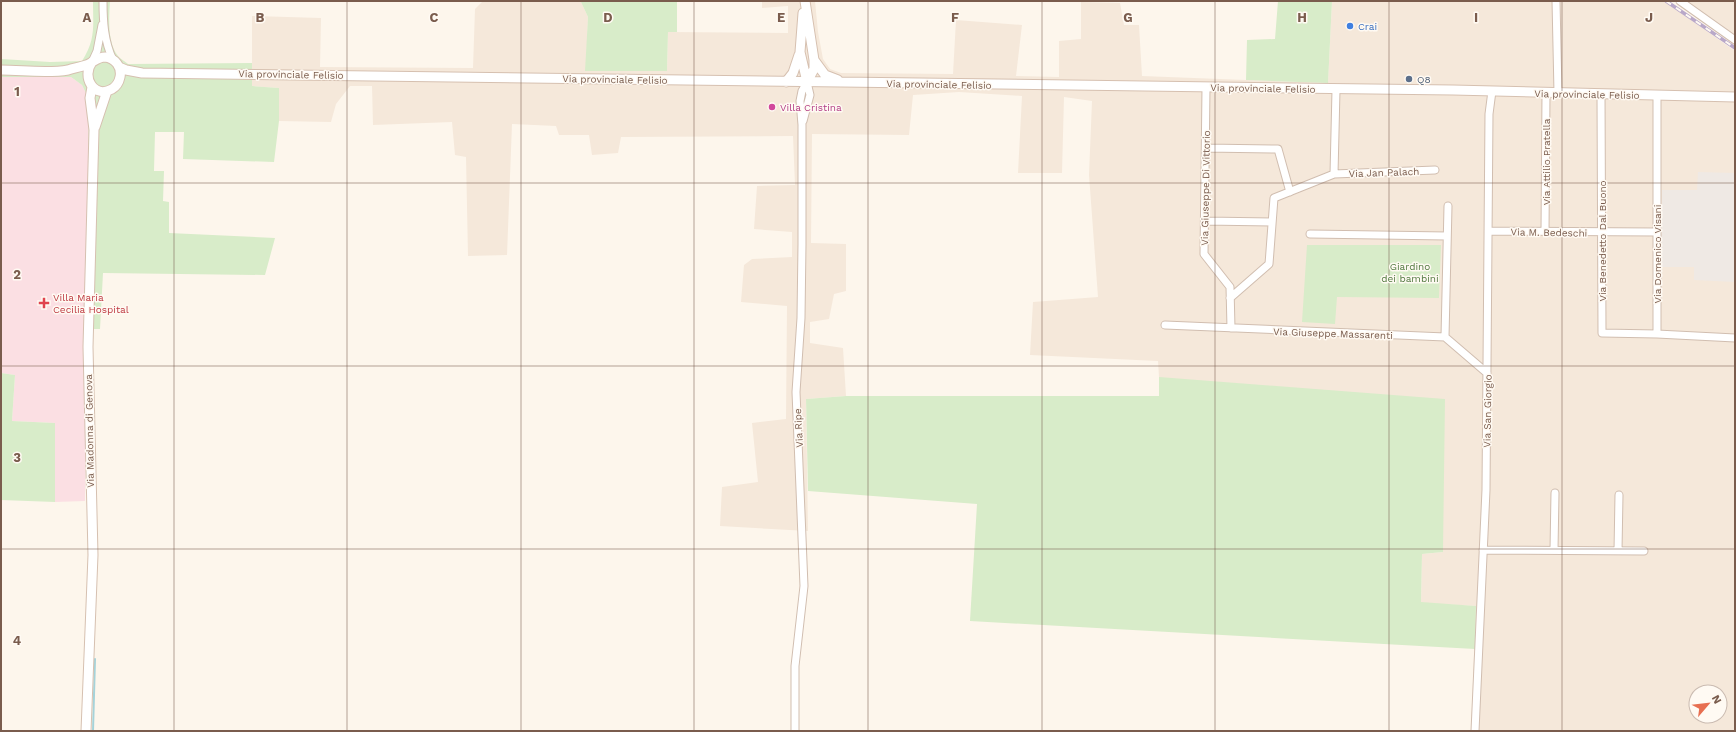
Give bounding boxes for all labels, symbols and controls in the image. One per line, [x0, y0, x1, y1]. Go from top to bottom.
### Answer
text: A [83, 10, 92, 25]
text: B [256, 10, 265, 25]
text: C [430, 10, 439, 25]
text: D [603, 10, 613, 25]
text: E [777, 10, 785, 25]
text: F [951, 10, 959, 25]
text: G [1123, 10, 1133, 25]
text: H [1297, 10, 1307, 25]
text: I [1474, 10, 1478, 25]
text: J [1645, 10, 1653, 25]
marker: Crai [1345, 21, 1355, 31]
place label: Crai [1358, 21, 1377, 32]
street label: Via provinciale Felisio [238, 68, 344, 81]
street label: Via provinciale Felisio [562, 73, 668, 86]
marker: Q8 [1404, 74, 1414, 84]
place label: Q8 [1417, 74, 1431, 85]
street label: Via provinciale Felisio [886, 78, 992, 91]
street label: Via provinciale Felisio [1210, 82, 1316, 95]
text: 1 [14, 84, 20, 99]
street label: Via provinciale Felisio [1534, 88, 1640, 101]
marker: Villa Cristina [767, 102, 777, 112]
place label: Villa Cristina [780, 102, 842, 113]
street label: Via Attilio Pratella [1541, 118, 1552, 205]
street label: Via Giuseppe Di Vittorio [1199, 130, 1212, 246]
street label: Via Jan Palach [1348, 166, 1420, 179]
street label: Via Benedetto Dal Buono [1597, 180, 1608, 302]
street label: Via Domenico Visani [1652, 205, 1663, 303]
street label: Via M. Bedeschi [1511, 226, 1587, 239]
park label: Giardino dei bambini [1381, 261, 1439, 284]
text: 2 [13, 267, 21, 282]
place label: Villa Maria Cecilia Hospital [53, 292, 129, 315]
marker: Villa Maria Cecilia Hospital [38, 297, 50, 309]
street label: Via Giuseppe Massarenti [1273, 326, 1393, 341]
street label: Via Madonna di Genova [83, 374, 96, 488]
street label: Via San Giorgio [1481, 374, 1494, 448]
street label: Via Ripe [792, 408, 805, 448]
text: 3 [13, 450, 21, 465]
text: 4 [13, 633, 22, 648]
north arrow [1688, 684, 1728, 724]
text: N [1709, 693, 1724, 706]

